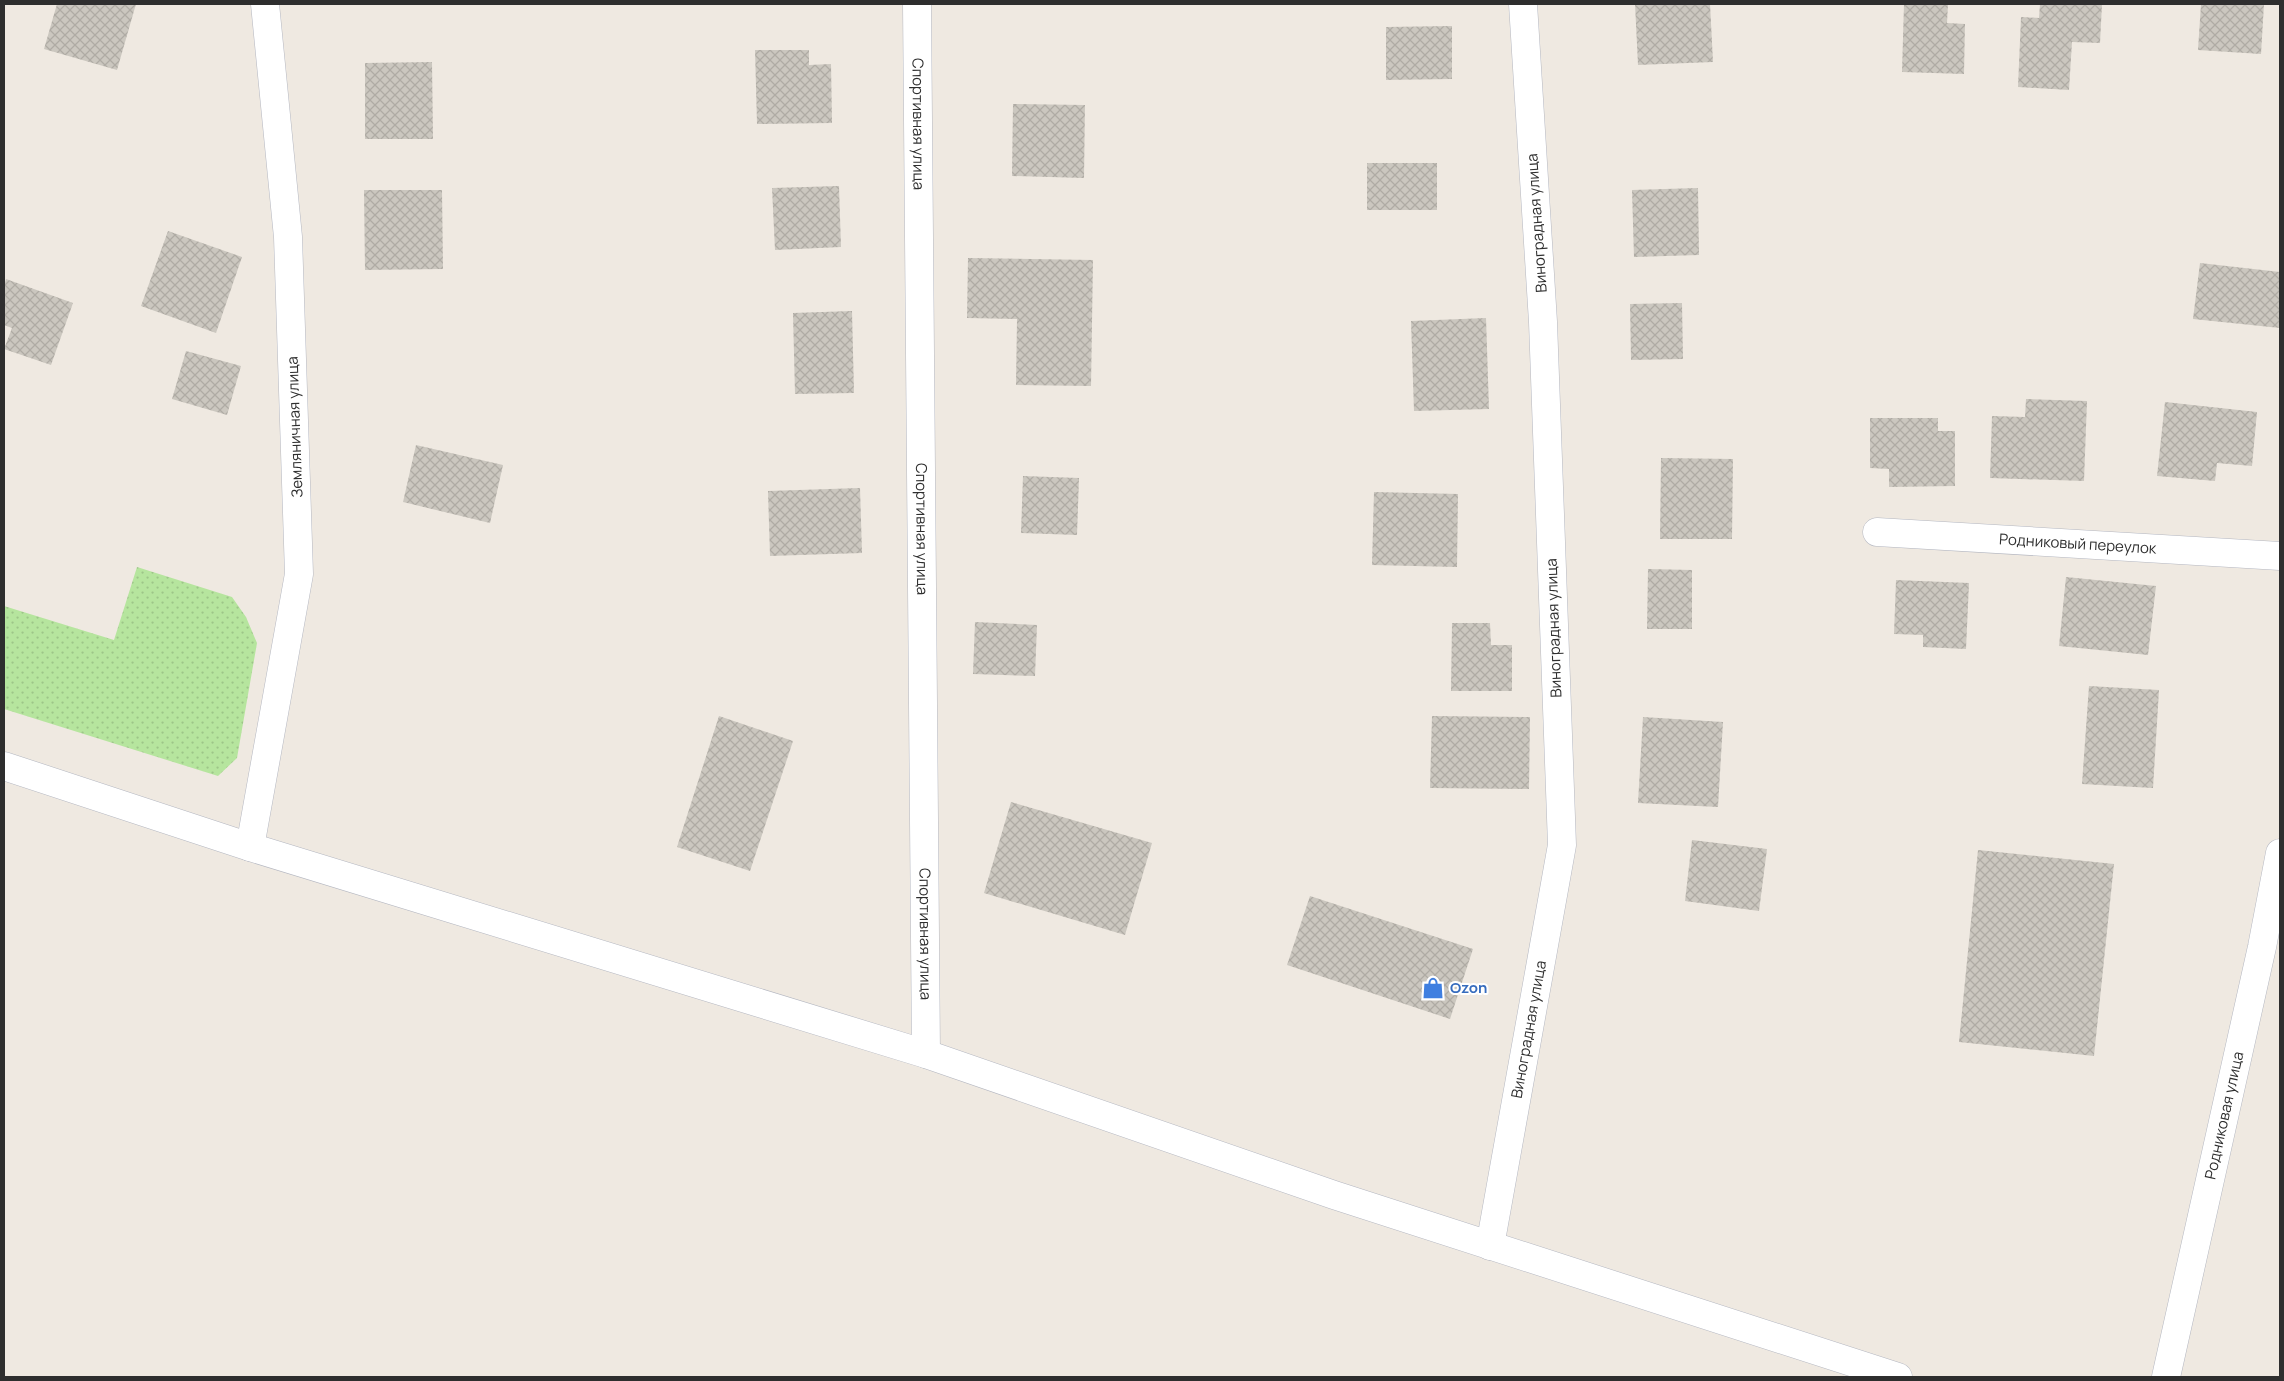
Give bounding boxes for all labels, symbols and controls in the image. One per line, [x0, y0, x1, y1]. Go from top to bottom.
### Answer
street label: Спортивная улица [907, 58, 930, 190]
street label: Виноградная улица [1521, 153, 1552, 293]
street label: Земляничная улица [282, 356, 307, 498]
street label: Спортивная улица [911, 463, 933, 595]
street label: Родниковый переулок [1998, 528, 2158, 559]
street label: Виноградная улица [1541, 558, 1566, 698]
street label: Спортивная улица [914, 868, 937, 1000]
street label: Виноградная улица [1506, 959, 1551, 1100]
shop icon: Ozon [1420, 975, 1446, 1001]
place label: Ozon [1450, 977, 1487, 998]
street label: Родниковая улица [2199, 1049, 2248, 1181]

